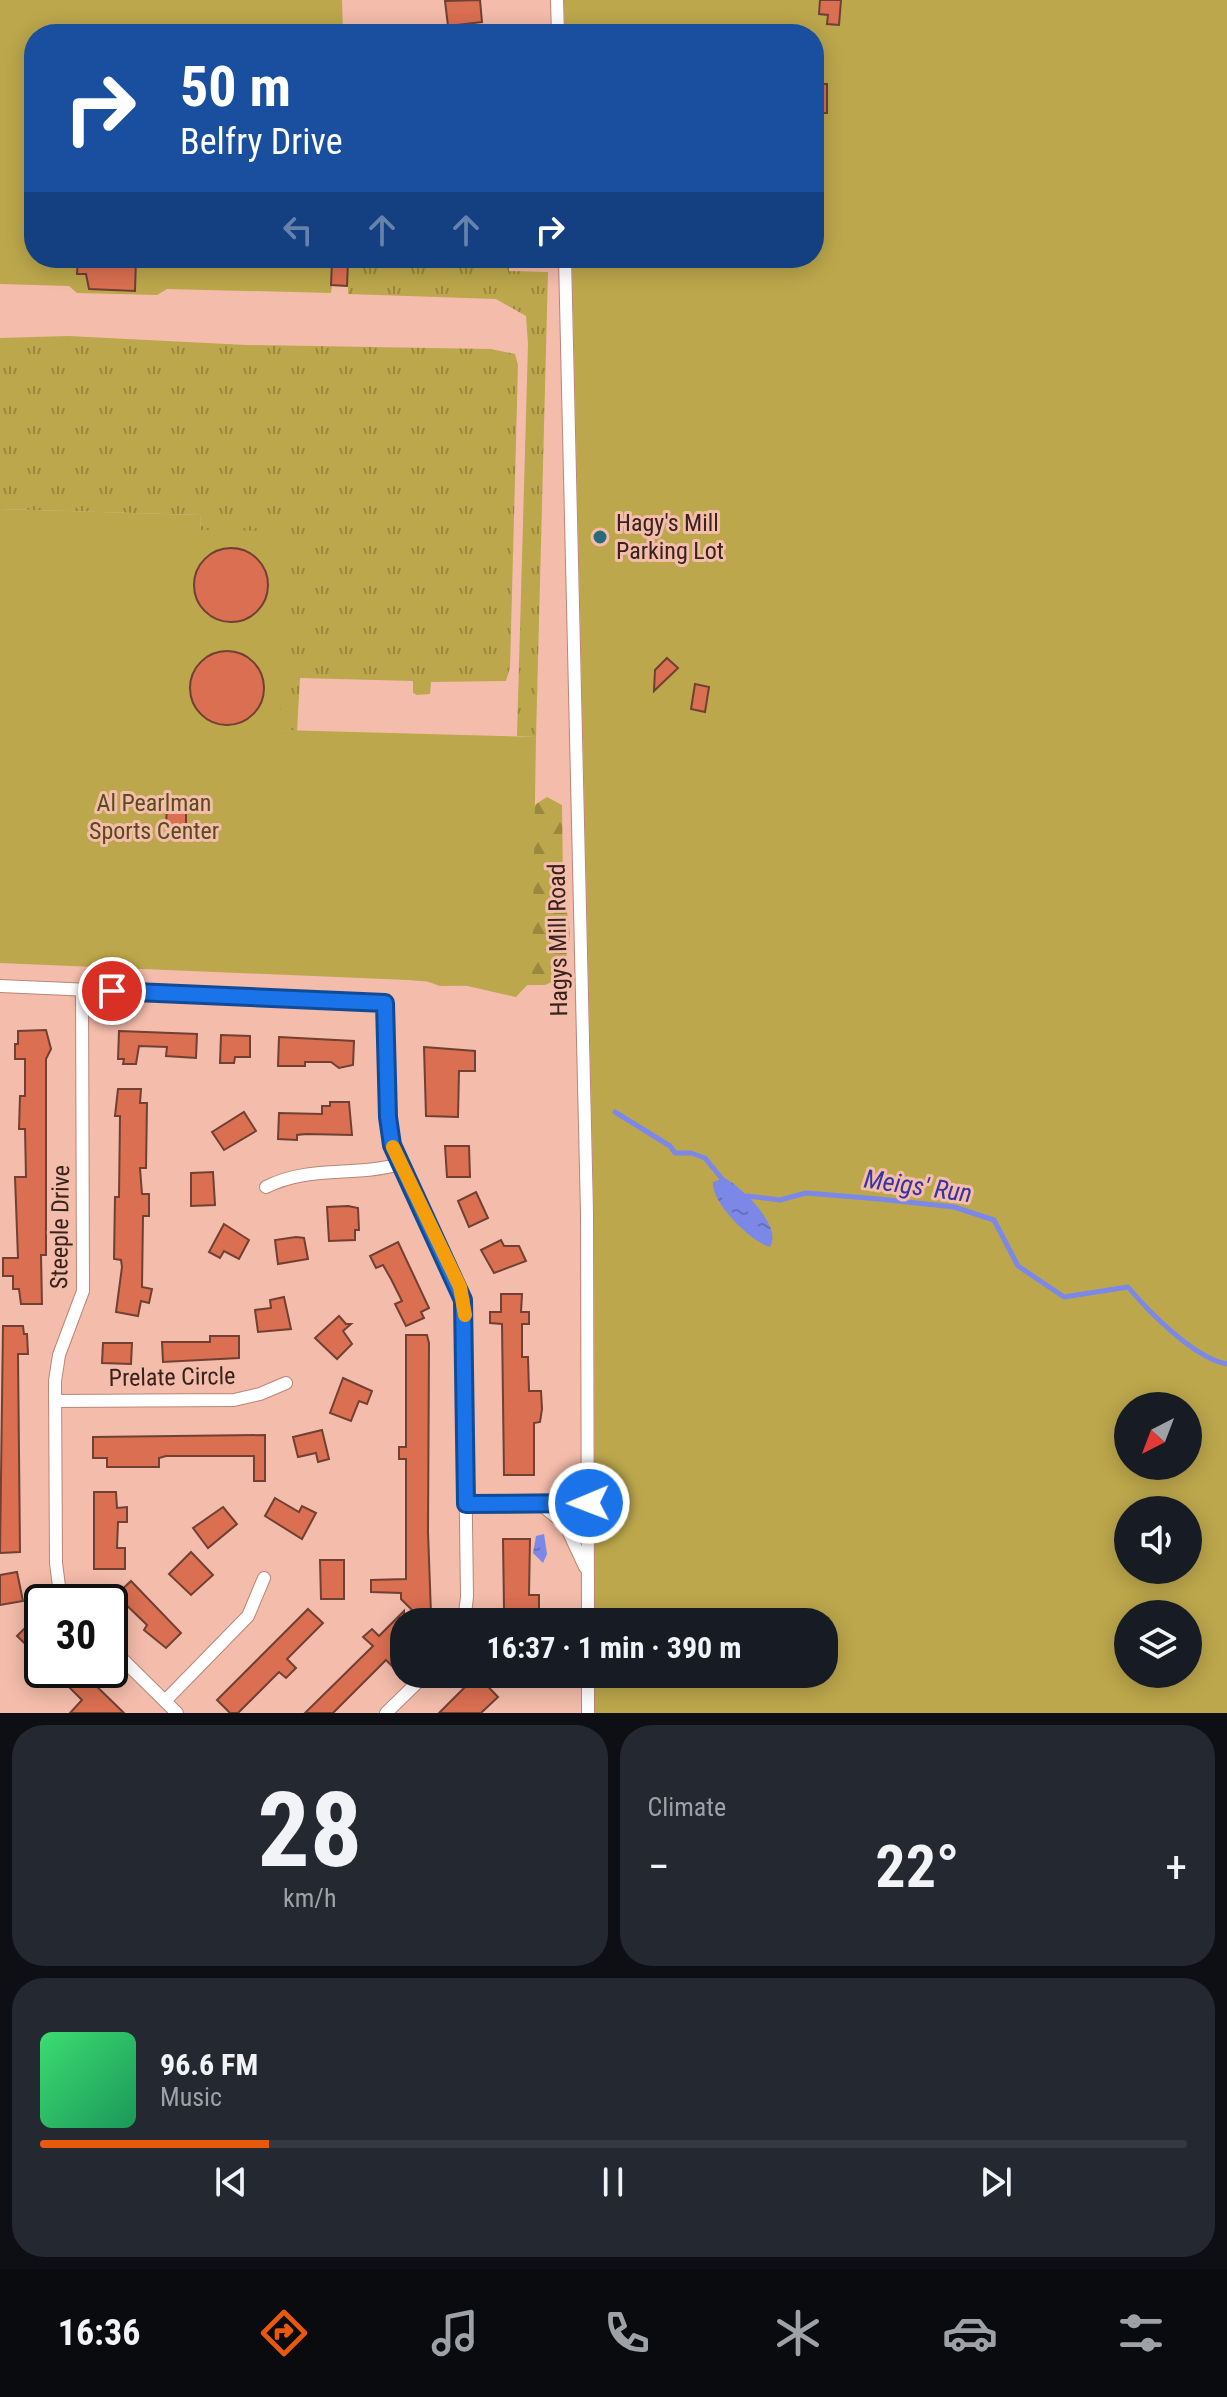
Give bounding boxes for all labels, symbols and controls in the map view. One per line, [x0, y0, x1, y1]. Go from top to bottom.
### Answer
text: 50 m [180, 54, 291, 120]
icon: right [48, 56, 152, 160]
text: Belfry Drive [180, 121, 343, 163]
icon: left [276, 208, 320, 252]
icon: ahead [360, 208, 404, 252]
icon: ahead [444, 208, 488, 252]
icon: right [528, 208, 572, 252]
place label: Hagy's Mill Parking Lot [616, 509, 724, 565]
marker: Hagy's Mill Parking Lot [591, 528, 609, 546]
park label: Al Pearlman Sports Center [89, 789, 219, 845]
street label: Hagys Mill Road [543, 863, 573, 1017]
pin [78, 957, 146, 1025]
icon: arrive [90, 969, 134, 1013]
water label: Meigs' Run [862, 1164, 974, 1208]
street label: Steeple Drive [45, 1165, 75, 1289]
street label: Prelate Circle [108, 1362, 236, 1392]
north arrow [1114, 1392, 1202, 1480]
map controls [1114, 1392, 1202, 1688]
position arrow [547, 1461, 631, 1545]
button: sound [1114, 1496, 1202, 1584]
speed limit sign: 30 [24, 1584, 128, 1688]
button: layers [1114, 1600, 1202, 1688]
text: 16:37 · 1 min · 390 m [487, 1630, 741, 1665]
text: 28 [257, 1770, 362, 1891]
text: Climate [648, 1792, 726, 1822]
text: 22° [875, 1831, 959, 1902]
text: − [648, 1841, 670, 1893]
text: + [1165, 1841, 1187, 1893]
text: km/h [283, 1883, 337, 1913]
text: 96.6 FM [160, 2047, 258, 2082]
text: Music [160, 2082, 222, 2112]
icon: previous [209, 2160, 253, 2204]
icon: pause [591, 2160, 635, 2204]
icon: next [974, 2160, 1018, 2204]
icon: directions [256, 2305, 312, 2361]
icon: music [427, 2305, 483, 2361]
icon: phone [599, 2305, 655, 2361]
icon: climate [770, 2305, 826, 2361]
icon: car [942, 2305, 998, 2361]
icon: filters [1113, 2305, 1169, 2361]
text: 16:36 [58, 2312, 140, 2354]

